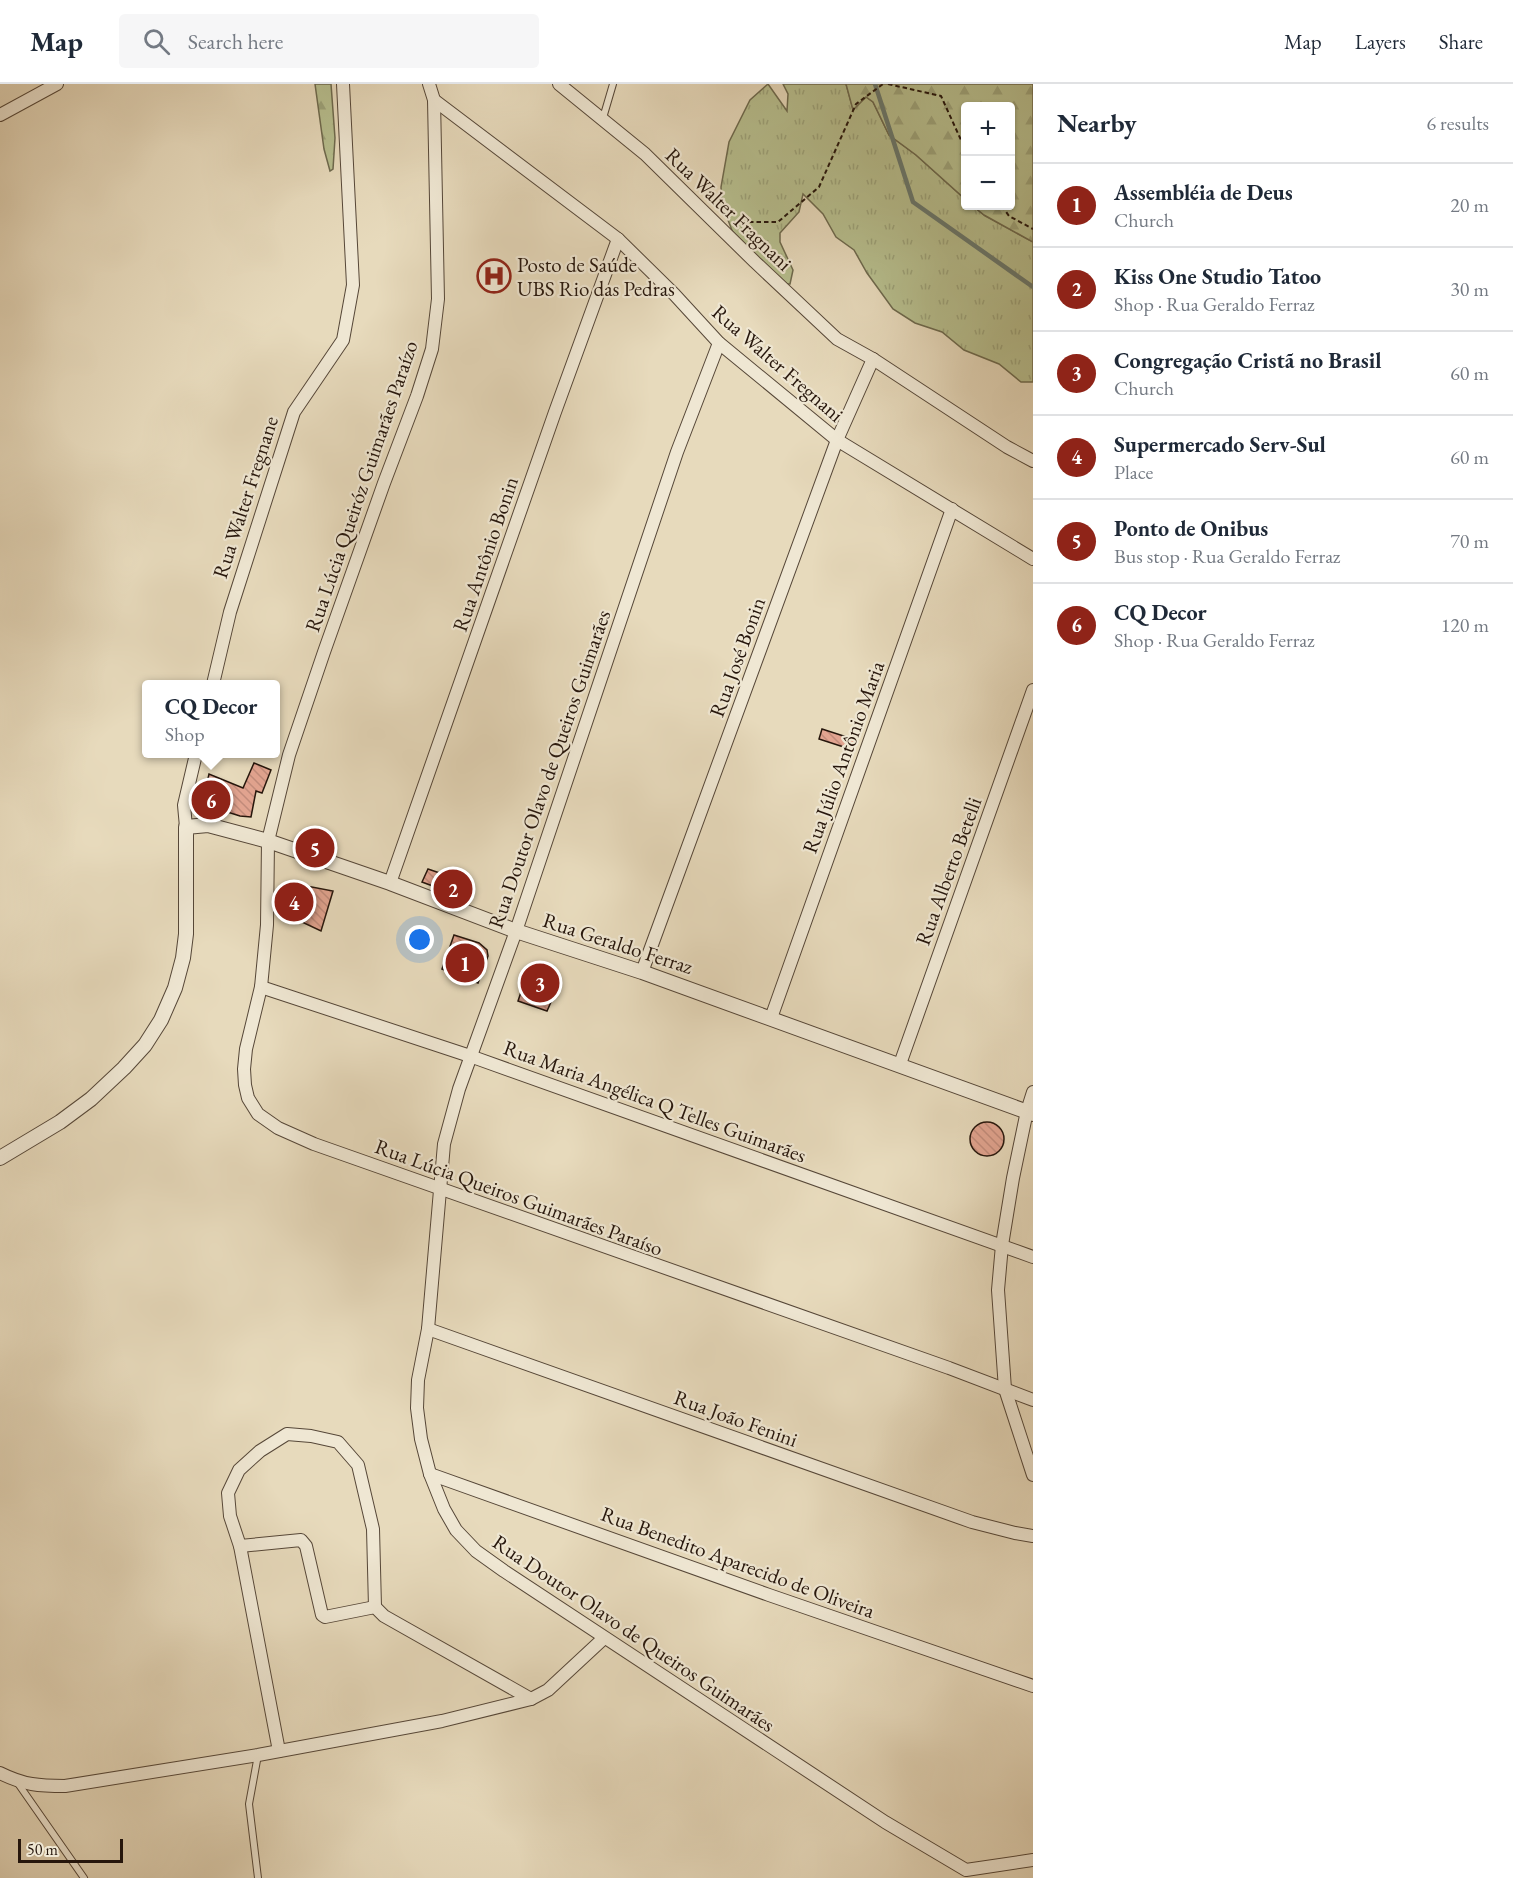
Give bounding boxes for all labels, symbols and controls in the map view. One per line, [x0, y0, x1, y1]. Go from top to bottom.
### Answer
search box [119, 14, 539, 68]
text: Map [30, 23, 83, 59]
icon: search [140, 25, 173, 58]
text: Search here [188, 27, 283, 56]
text: Map [1284, 28, 1322, 55]
text: Layers [1355, 28, 1406, 55]
text: Share [1439, 28, 1483, 55]
map controls [961, 102, 1015, 210]
button: + [961, 102, 1015, 156]
text: Nearby [1057, 106, 1137, 140]
text: 6 results [1426, 110, 1489, 136]
street label: Rua Walter Fragnani [660, 142, 798, 276]
button: − [961, 156, 1015, 210]
text: Assembléia de Deus [1114, 178, 1293, 207]
text: 1 [1071, 192, 1082, 218]
text: 20 m [1450, 192, 1489, 218]
text: Church [1114, 207, 1174, 233]
place label: Posto de Saúde UBS Rio das Pedras [517, 251, 675, 302]
hospital icon: Posto de Saúde UBS Rio das Pedras [476, 258, 512, 294]
text: Kiss One Studio Tatoo [1114, 262, 1321, 291]
text: 2 [1071, 276, 1082, 302]
text: 30 m [1450, 276, 1489, 302]
text: Shop · Rua Geraldo Ferraz [1114, 291, 1314, 317]
street label: Rua Walter Fregnani [707, 298, 849, 428]
street label: Rua Lúcia Queiróz Guimarães Paraízo [298, 337, 425, 636]
text: Congregação Cristã no Brasil [1114, 346, 1382, 375]
text: 3 [1071, 360, 1082, 386]
text: 60 m [1450, 360, 1489, 386]
text: Church [1114, 375, 1174, 401]
street label: Rua Walter Fregnane [206, 412, 284, 582]
text: Supermercado Serv-Sul [1114, 430, 1326, 459]
text: 4 [1071, 444, 1082, 470]
text: 60 m [1450, 444, 1489, 470]
text: Place [1114, 459, 1153, 485]
street label: Rua Antônio Bonin [446, 473, 524, 635]
text: Ponto de Onibus [1114, 514, 1268, 543]
text: 5 [1071, 528, 1082, 554]
text: 70 m [1450, 528, 1489, 554]
text: Bus stop · Rua Geraldo Ferraz [1114, 543, 1340, 569]
street label: Rua José Bonin [703, 593, 771, 721]
text: CQ Decor [1114, 598, 1207, 627]
street label: Rua Doutor Olavo de Queiros Guimarães [482, 606, 617, 932]
text: 6 [1071, 612, 1082, 638]
text: 120 m [1441, 612, 1489, 638]
text: Shop · Rua Geraldo Ferraz [1114, 627, 1314, 653]
street label: Rua Júlio Antônio Maria [796, 657, 891, 857]
popup [142, 680, 280, 758]
text: CQ Decor [165, 692, 257, 721]
text: Shop [165, 721, 205, 747]
pin: 6 [192, 778, 230, 822]
street label: Rua Alberto Betelli [909, 793, 987, 949]
pin: 5 [296, 826, 334, 870]
pin: 2 [434, 866, 472, 912]
pin: 4 [274, 880, 314, 924]
street label: Rua Geraldo Ferraz [540, 906, 696, 980]
your location [405, 925, 434, 954]
pin: 1 [446, 940, 484, 986]
pin: 3 [520, 960, 560, 1006]
street label: Rua Maria Angélica Q Telles Guimarães [500, 1034, 810, 1169]
street label: Rua Lúcia Queiros Guimarães Paraíso [371, 1132, 667, 1263]
street label: Rua João Fenini [671, 1383, 801, 1453]
street label: Rua Benedito Aparecido de Oliveira [598, 1500, 879, 1624]
street label: Rua Doutor Olavo de Queiros Guimarães [487, 1528, 781, 1739]
scale bar [18, 1836, 123, 1864]
text: 50 m [27, 1839, 58, 1860]

